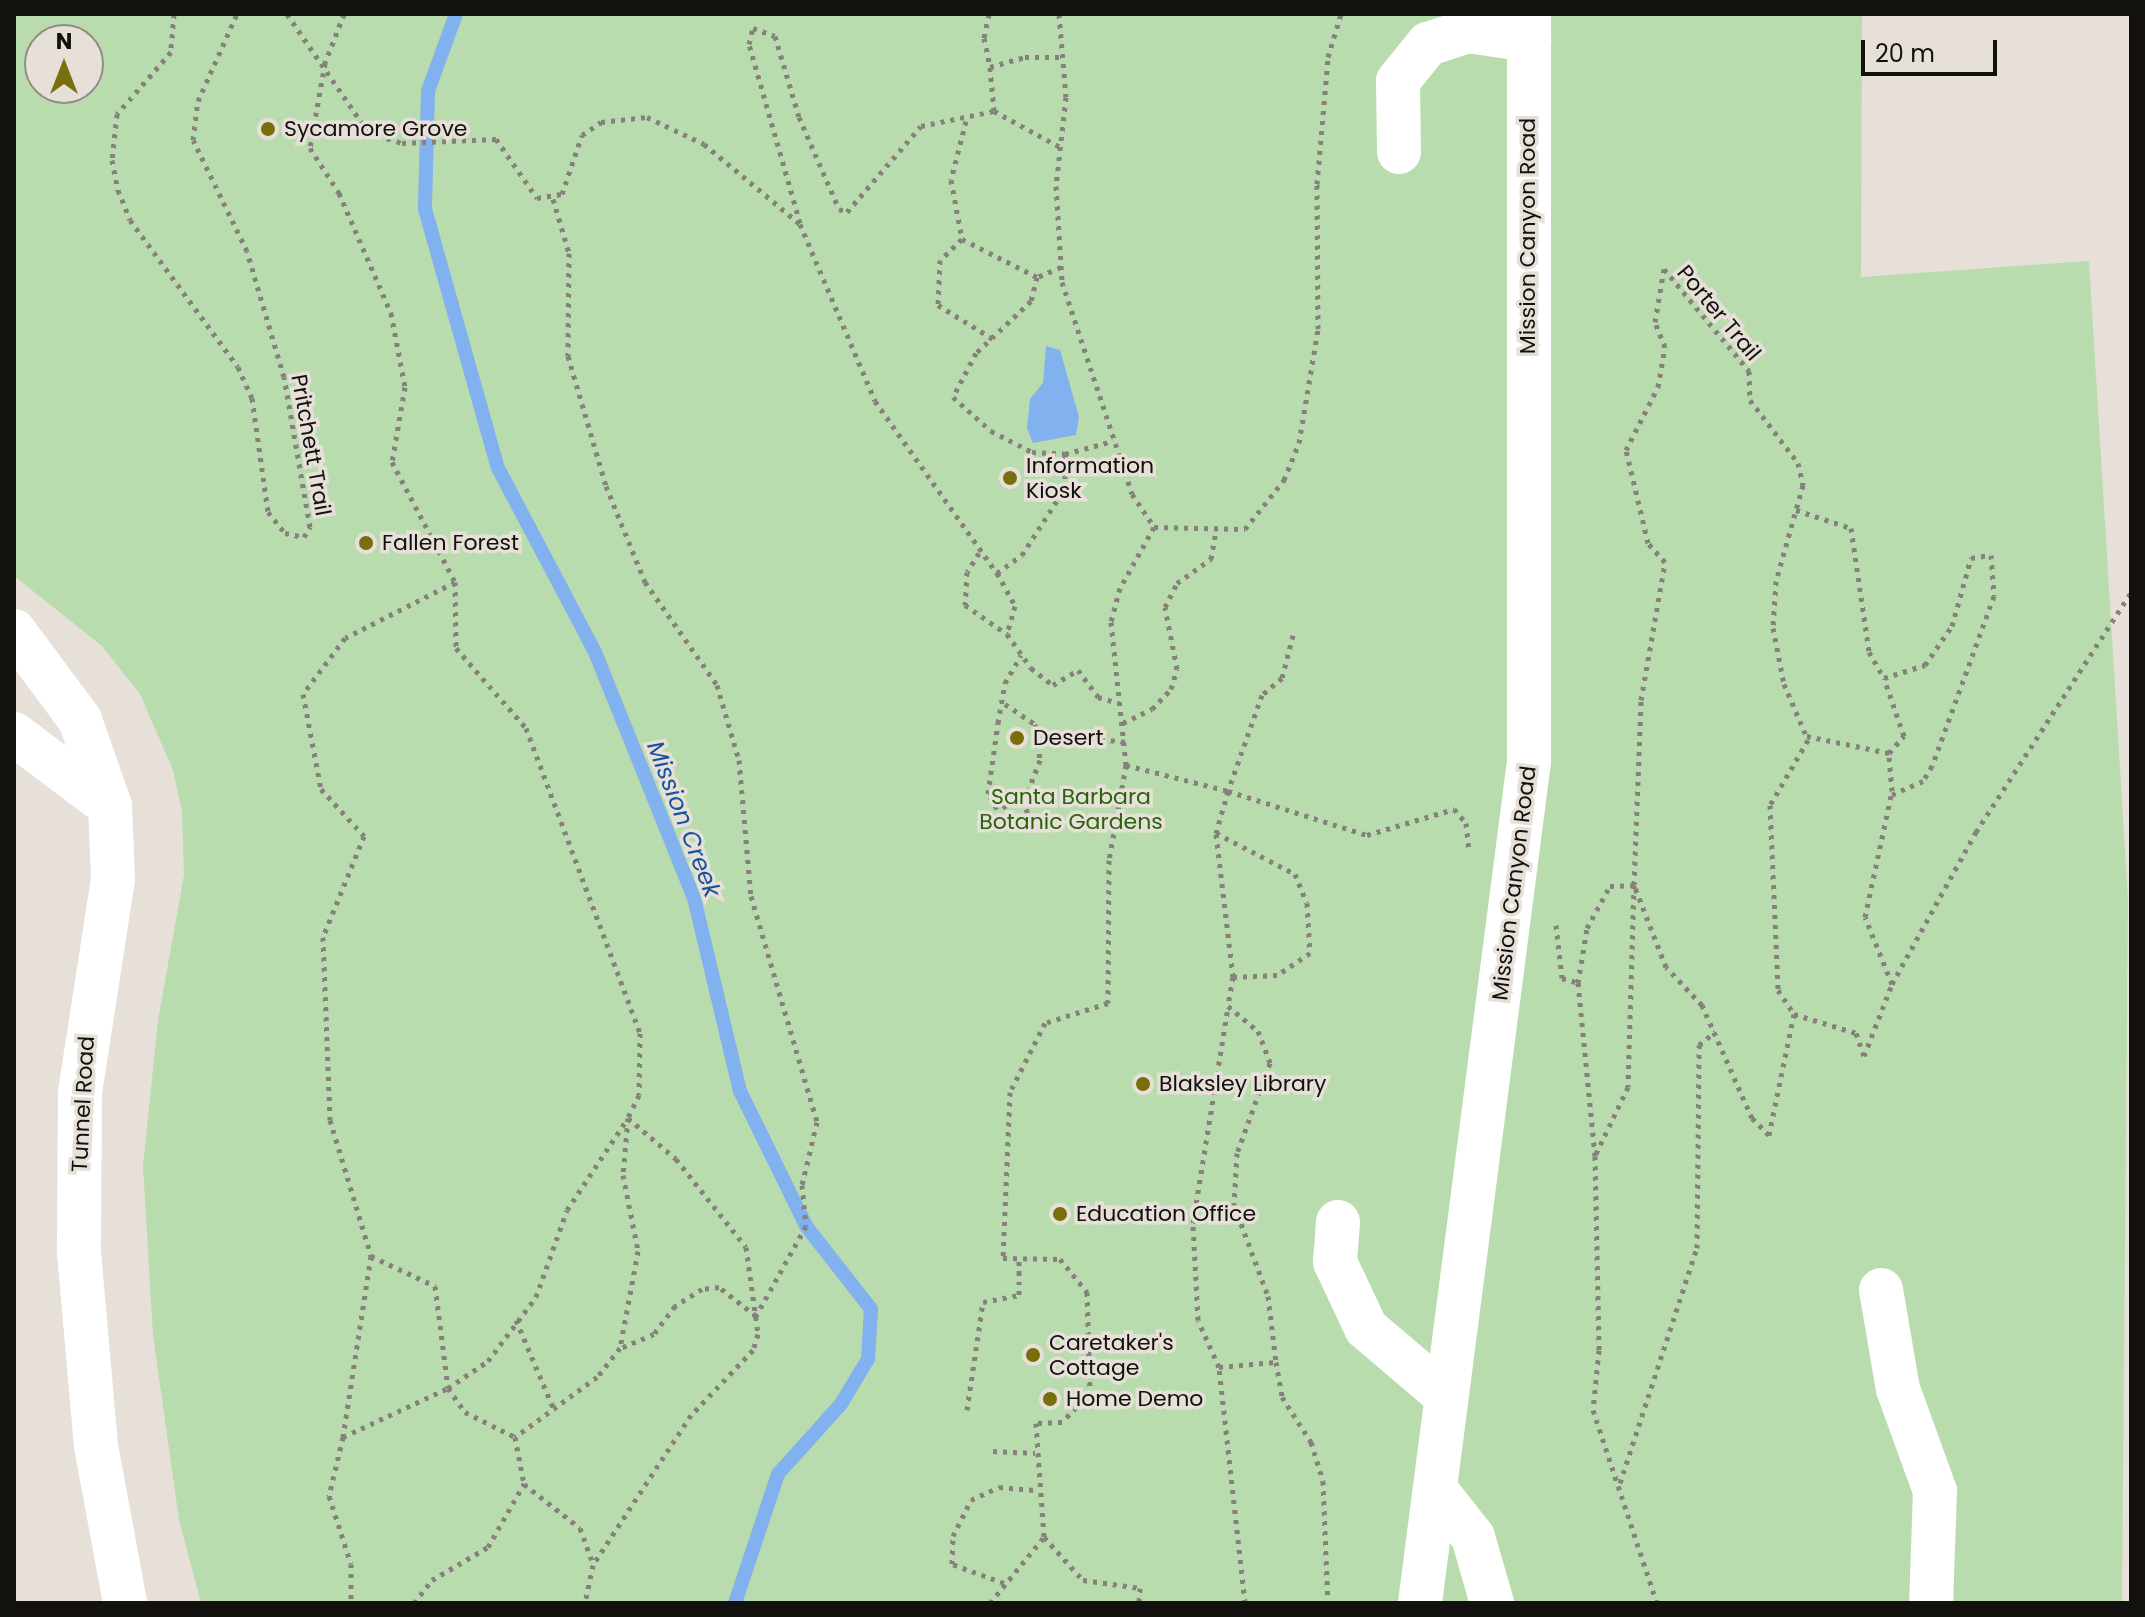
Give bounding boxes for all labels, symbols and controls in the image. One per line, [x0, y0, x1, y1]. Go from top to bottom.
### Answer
north arrow [24, 24, 104, 104]
scale bar [1865, 24, 2001, 74]
text: N [56, 26, 72, 57]
text: 20 m [1875, 37, 1935, 70]
place label: Sycamore Grove [284, 116, 467, 142]
street label: Mission Canyon Road [1515, 118, 1541, 354]
marker: Sycamore Grove [259, 120, 277, 138]
street label: Porter Trail [1671, 260, 1767, 366]
street label: Pritchett Trail [286, 372, 336, 518]
place label: Information Kiosk [1026, 452, 1154, 504]
marker: Information Kiosk [1001, 469, 1019, 487]
place label: Fallen Forest [382, 530, 519, 556]
marker: Fallen Forest [357, 534, 375, 552]
place label: Desert [1033, 725, 1104, 751]
marker: Desert [1008, 729, 1026, 747]
water label: Mission Creek [641, 737, 727, 901]
street label: Mission Canyon Road [1486, 764, 1542, 1002]
park label: Santa Barbara Botanic Gardens [979, 783, 1163, 834]
street label: Tunnel Road [66, 1035, 100, 1173]
place label: Blaksley Library [1159, 1071, 1326, 1097]
marker: Blaksley Library [1134, 1075, 1152, 1093]
place label: Education Office [1076, 1201, 1256, 1227]
marker: Education Office [1051, 1205, 1069, 1223]
place label: Caretaker's Cottage [1049, 1329, 1174, 1380]
marker: Caretaker's Cottage [1024, 1346, 1042, 1364]
place label: Home Demo [1066, 1386, 1203, 1412]
marker: Home Demo [1041, 1390, 1059, 1408]

